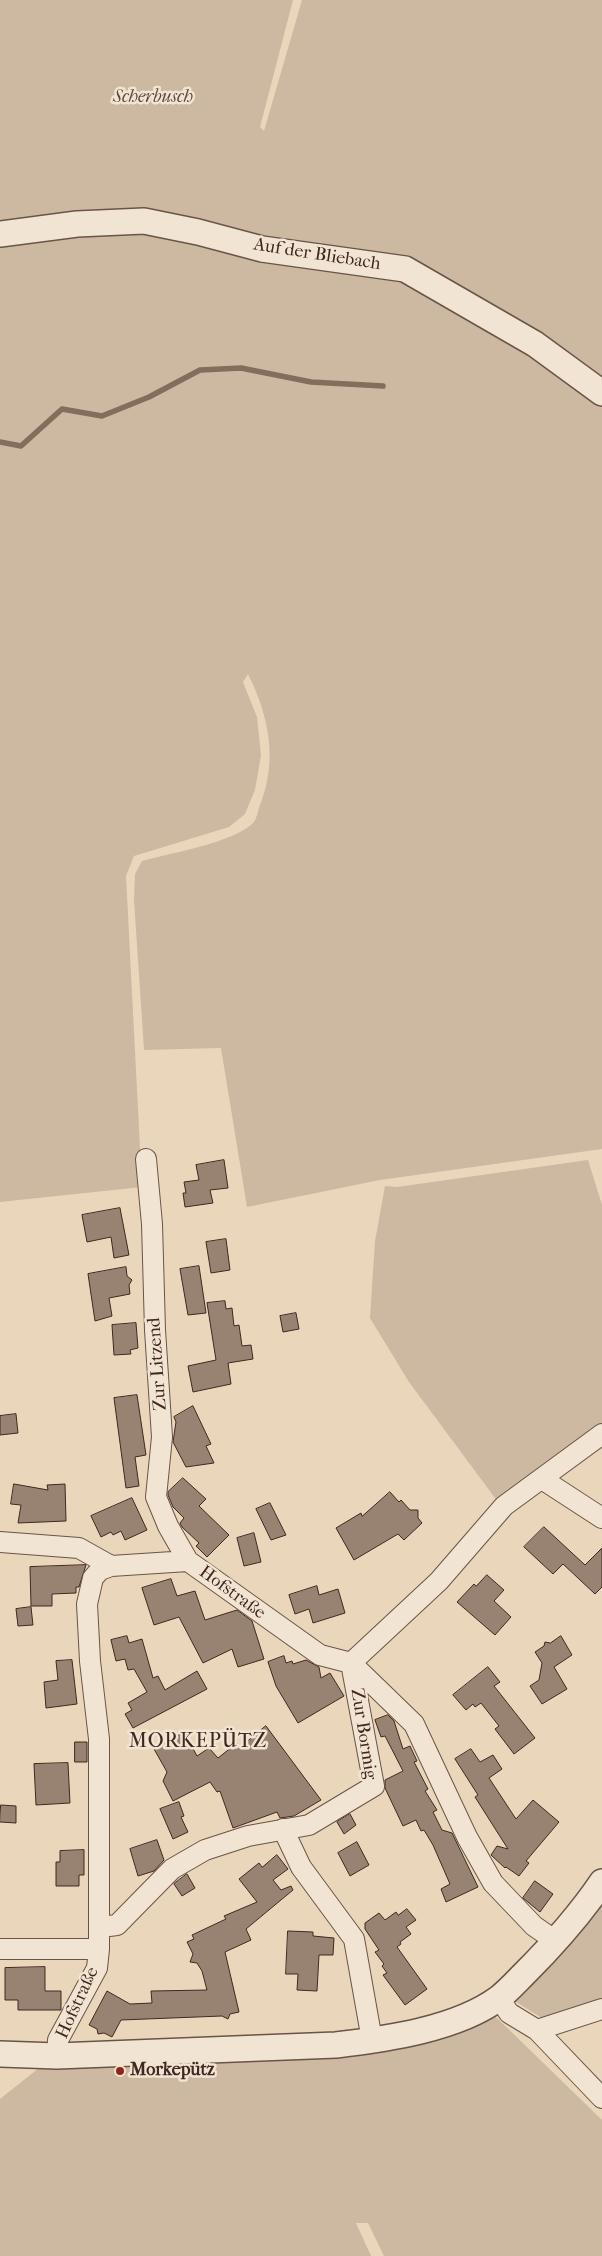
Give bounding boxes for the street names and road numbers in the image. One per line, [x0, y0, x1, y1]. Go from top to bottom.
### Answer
street label: Auf der Bliebach [252, 234, 382, 276]
street label: Zur Litzend [144, 1317, 172, 1411]
street label: Hofstraße [195, 1562, 269, 1624]
street label: Zur Bormig [345, 1687, 381, 1781]
street label: Hofstraße [52, 1964, 104, 2042]

